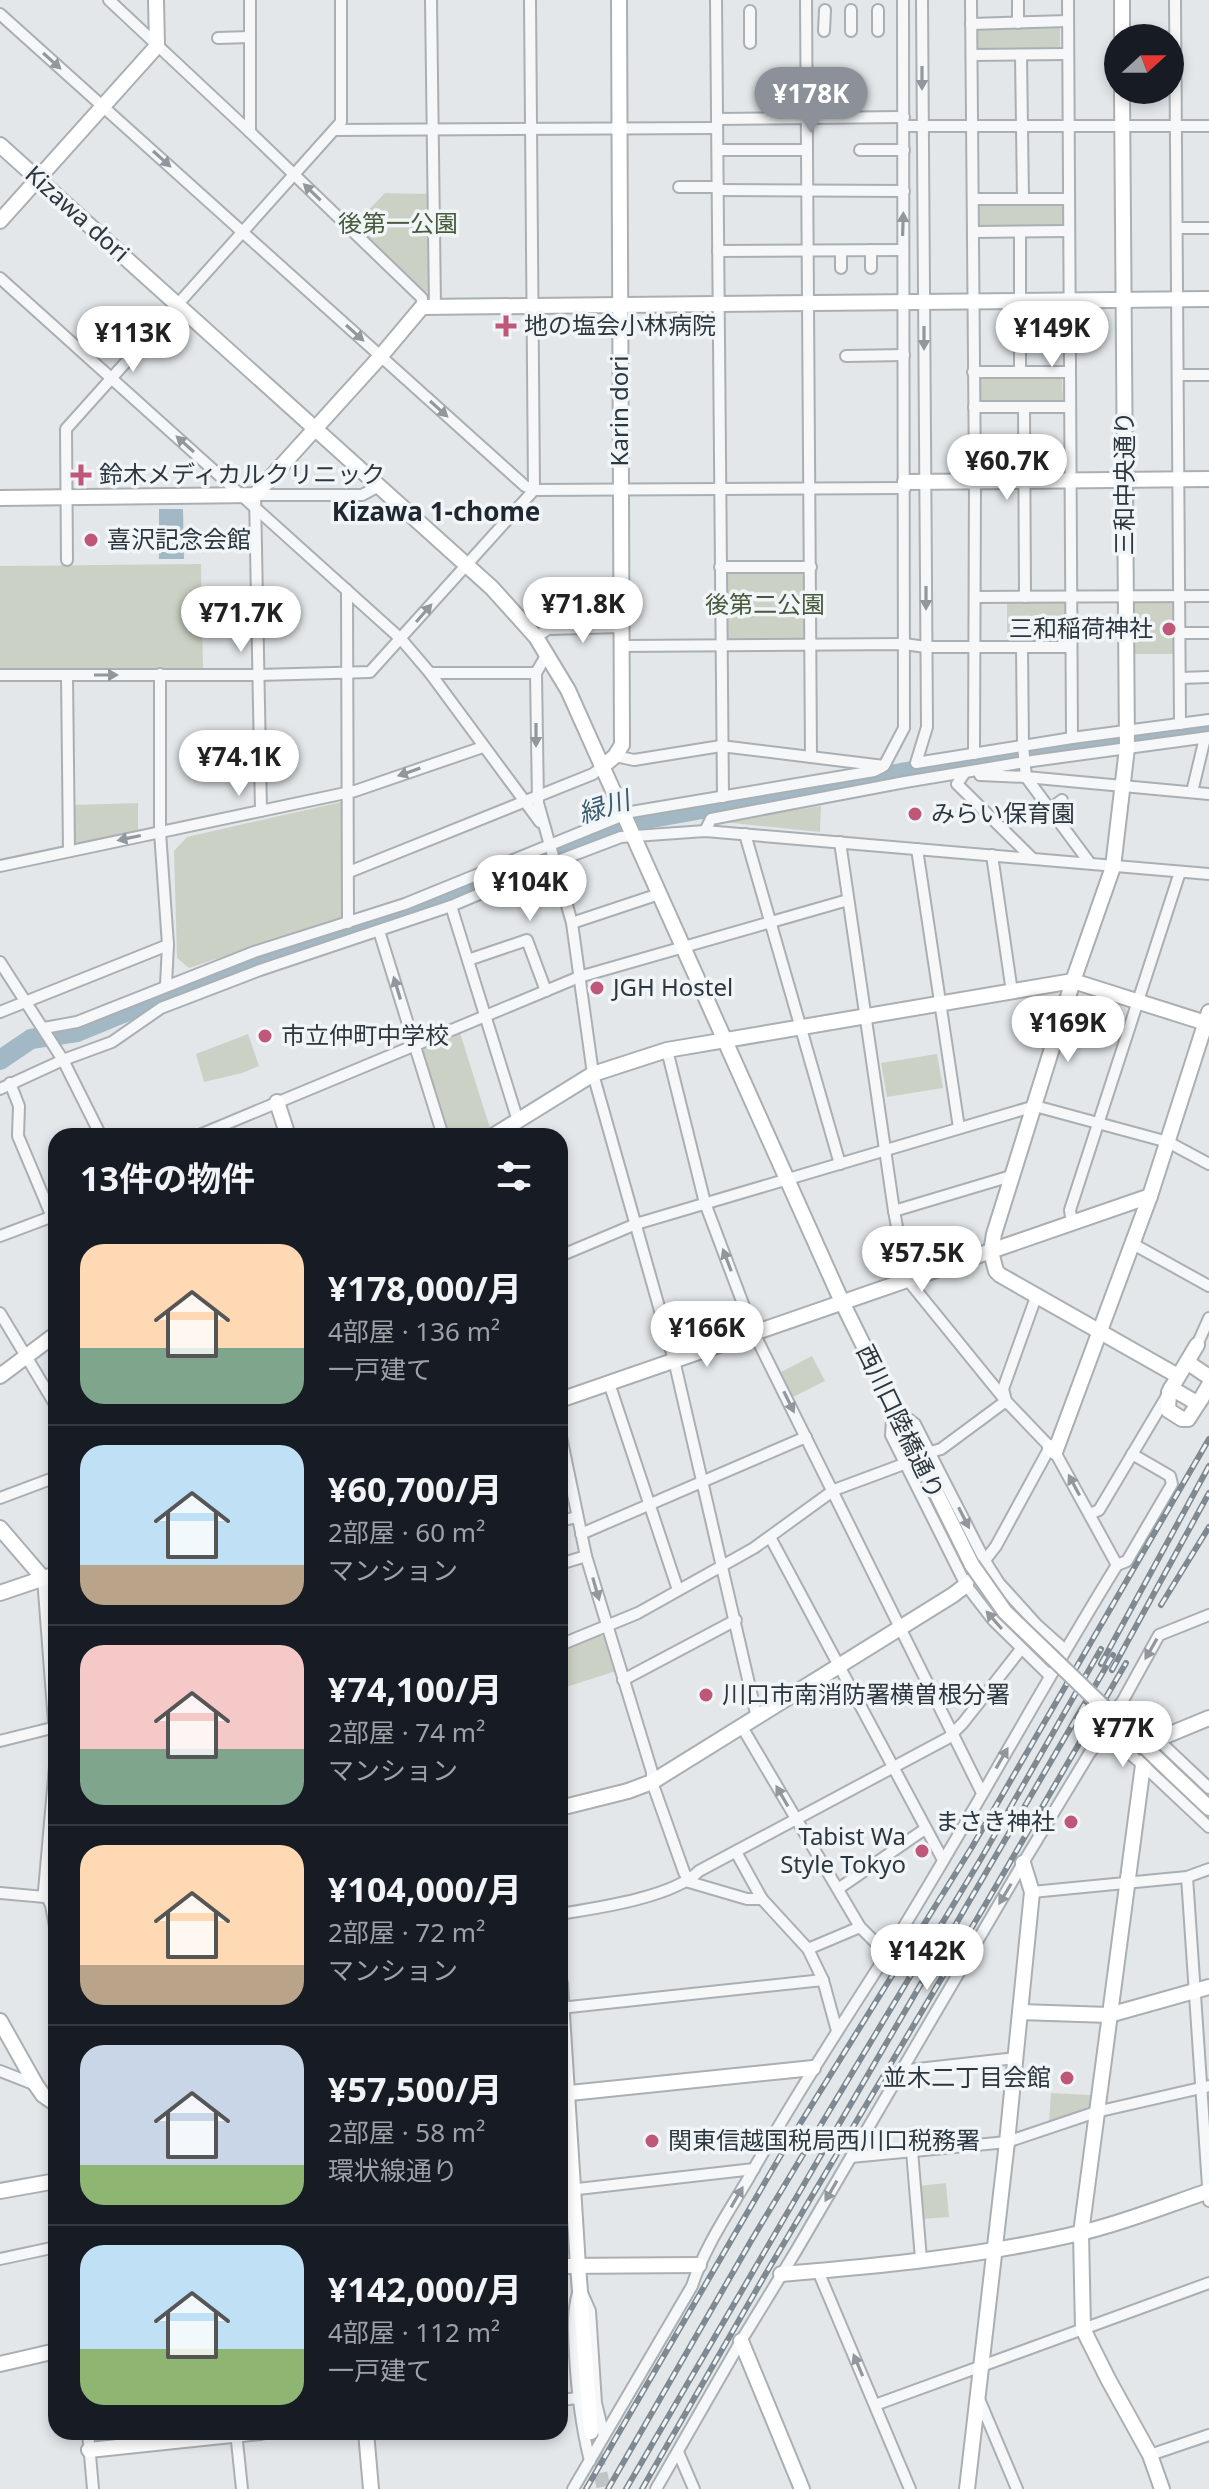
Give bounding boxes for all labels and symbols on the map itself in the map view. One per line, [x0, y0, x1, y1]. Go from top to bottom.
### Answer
north arrow [1104, 24, 1184, 104]
one-way arrow [42, 51, 61, 69]
one-way arrow [916, 66, 928, 91]
pin: ¥178K [755, 67, 867, 135]
one-way arrow [152, 150, 171, 168]
street label: Kizawa dori [19, 157, 137, 269]
one-way arrow [302, 183, 321, 201]
park label: 後第一公園 [338, 206, 458, 239]
one-way arrow [897, 211, 910, 236]
pin: ¥149K [996, 301, 1108, 369]
pin: ¥113K [77, 306, 189, 374]
place label: 地の塩会小林病院 [524, 308, 716, 341]
marker: 地の塩会小林病院 [495, 315, 517, 337]
one-way arrow [345, 324, 364, 342]
one-way arrow [918, 326, 930, 351]
street label: Karin dori [602, 356, 635, 466]
one-way arrow [429, 399, 448, 417]
street label: 三和中央通り [1107, 411, 1140, 555]
pin: ¥60.7K [942, 434, 1072, 502]
one-way arrow [176, 435, 195, 453]
place label: 鈴木メディカルクリニック [99, 457, 385, 490]
marker: 鈴木メディカルクリニック [70, 464, 92, 486]
district label: Kizawa 1-chome [332, 493, 540, 529]
place label: 喜沢記念会館 [107, 522, 251, 555]
marker: 喜沢記念会館 [82, 531, 100, 549]
pin: ¥71.8K [518, 577, 648, 645]
pin: ¥71.7K [176, 586, 306, 654]
one-way arrow [920, 586, 932, 611]
park label: 後第二公園 [705, 587, 825, 620]
one-way arrow [415, 604, 432, 624]
place label: 三和稲荷神社 [1009, 611, 1153, 644]
marker: 三和稲荷神社 [1160, 620, 1178, 638]
one-way arrow [94, 669, 119, 681]
one-way arrow [530, 723, 543, 748]
pin: ¥74.1K [174, 730, 304, 798]
one-way arrow [397, 767, 421, 779]
water label: 緑川 [574, 780, 637, 831]
place label: みらい保育園 [931, 796, 1075, 829]
marker: みらい保育園 [906, 805, 924, 823]
one-way arrow [117, 832, 142, 845]
pin: ¥104K [474, 855, 586, 923]
place label: JGH Hostel [611, 970, 733, 1003]
one-way arrow [390, 976, 403, 1000]
marker: JGH Hostel [588, 979, 606, 997]
pin: ¥169K [1012, 996, 1124, 1064]
place label: 市立仲町中学校 [281, 1018, 449, 1051]
marker: 市立仲町中学校 [256, 1027, 274, 1045]
pin: ¥57.5K [857, 1226, 987, 1294]
one-way arrow [720, 1248, 733, 1272]
pin: ¥166K [651, 1301, 763, 1369]
street label: 西川口陸橋通り [850, 1339, 953, 1504]
one-way arrow [782, 1391, 796, 1414]
one-way arrow [1068, 1473, 1081, 1496]
one-way arrow [957, 1506, 970, 1529]
one-way arrow [590, 1578, 603, 1602]
one-way arrow [986, 1610, 1004, 1629]
one-way arrow [1144, 1638, 1158, 1660]
place label: 川口市南消防署横曽根分署 [722, 1677, 1010, 1710]
marker: 川口市南消防署横曽根分署 [697, 1686, 715, 1704]
pin: ¥77K [1076, 1701, 1170, 1769]
one-way arrow [995, 1747, 1009, 1770]
one-way arrow [775, 1785, 789, 1807]
place label: まさき神社 [935, 1804, 1055, 1837]
marker: まさき神社 [1062, 1813, 1080, 1831]
place label: Tabist Wa Style Tokyo [780, 1819, 906, 1880]
marker: Tabist Wa Style Tokyo [913, 1842, 931, 1860]
one-way arrow [998, 1883, 1012, 1905]
pin: ¥142K [871, 1924, 983, 1992]
place label: 並木二丁目会館 [883, 2060, 1051, 2093]
marker: 並木二丁目会館 [1058, 2069, 1076, 2087]
place label: 関東信越国税局西川口税務署 [668, 2123, 980, 2156]
marker: 関東信越国税局西川口税務署 [643, 2132, 661, 2150]
one-way arrow [824, 2180, 838, 2202]
one-way arrow [730, 2186, 744, 2208]
one-way arrow [852, 2353, 865, 2377]

